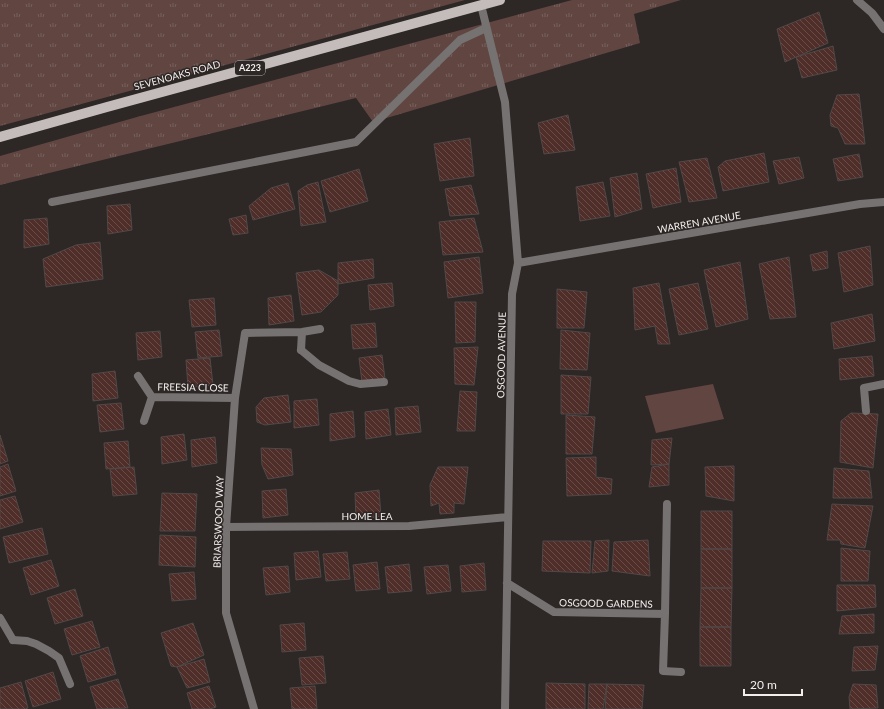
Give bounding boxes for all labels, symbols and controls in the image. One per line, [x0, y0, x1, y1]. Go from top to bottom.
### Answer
street label: SEVENOAKS ROAD [132, 58, 222, 92]
road number: A223 [235, 61, 265, 75]
street label: WARREN AVENUE [656, 209, 742, 235]
street label: OSGOOD AVENUE [494, 312, 508, 398]
street label: FREESIA CLOSE [157, 380, 229, 394]
street label: BRIARSWOOD WAY [210, 475, 226, 568]
street label: HOME LEA [342, 510, 393, 522]
street label: OSGOOD GARDENS [559, 596, 653, 610]
scale bar [744, 671, 802, 697]
text: 20 m [750, 677, 777, 692]

